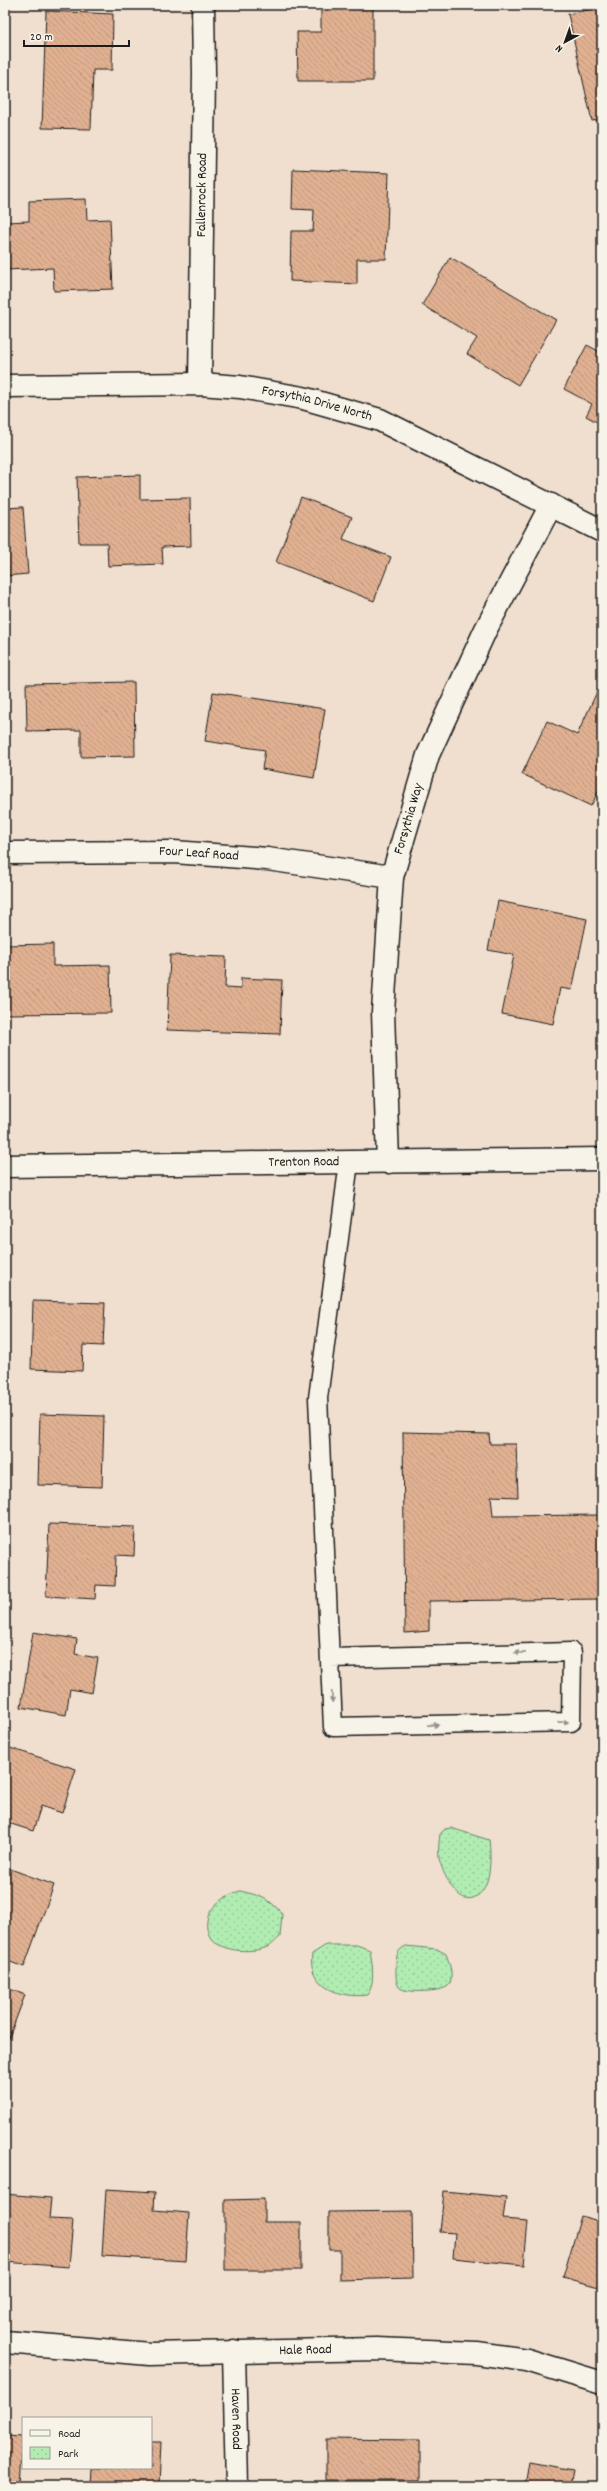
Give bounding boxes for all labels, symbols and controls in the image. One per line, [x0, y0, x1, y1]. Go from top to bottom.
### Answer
scale bar [24, 22, 129, 48]
north arrow [545, 22, 585, 62]
text: 20 m [30, 29, 53, 46]
text: N [552, 40, 567, 56]
street label: Fallenrock Road [192, 153, 213, 237]
street label: Forsythia Drive North [260, 381, 375, 427]
street label: Forsythia Way [389, 780, 429, 857]
street label: Four Leaf Road [159, 842, 239, 867]
street label: Trenton Road [268, 1152, 339, 1173]
one-way arrow [513, 1650, 526, 1656]
one-way arrow [328, 1691, 335, 1703]
one-way arrow [557, 1719, 570, 1725]
one-way arrow [427, 1722, 440, 1728]
street label: Hale Road [279, 2340, 332, 2361]
street label: Haven Road [225, 2388, 246, 2450]
legend [22, 2417, 152, 2469]
text: Road [58, 2426, 80, 2443]
text: Park [58, 2446, 79, 2463]

